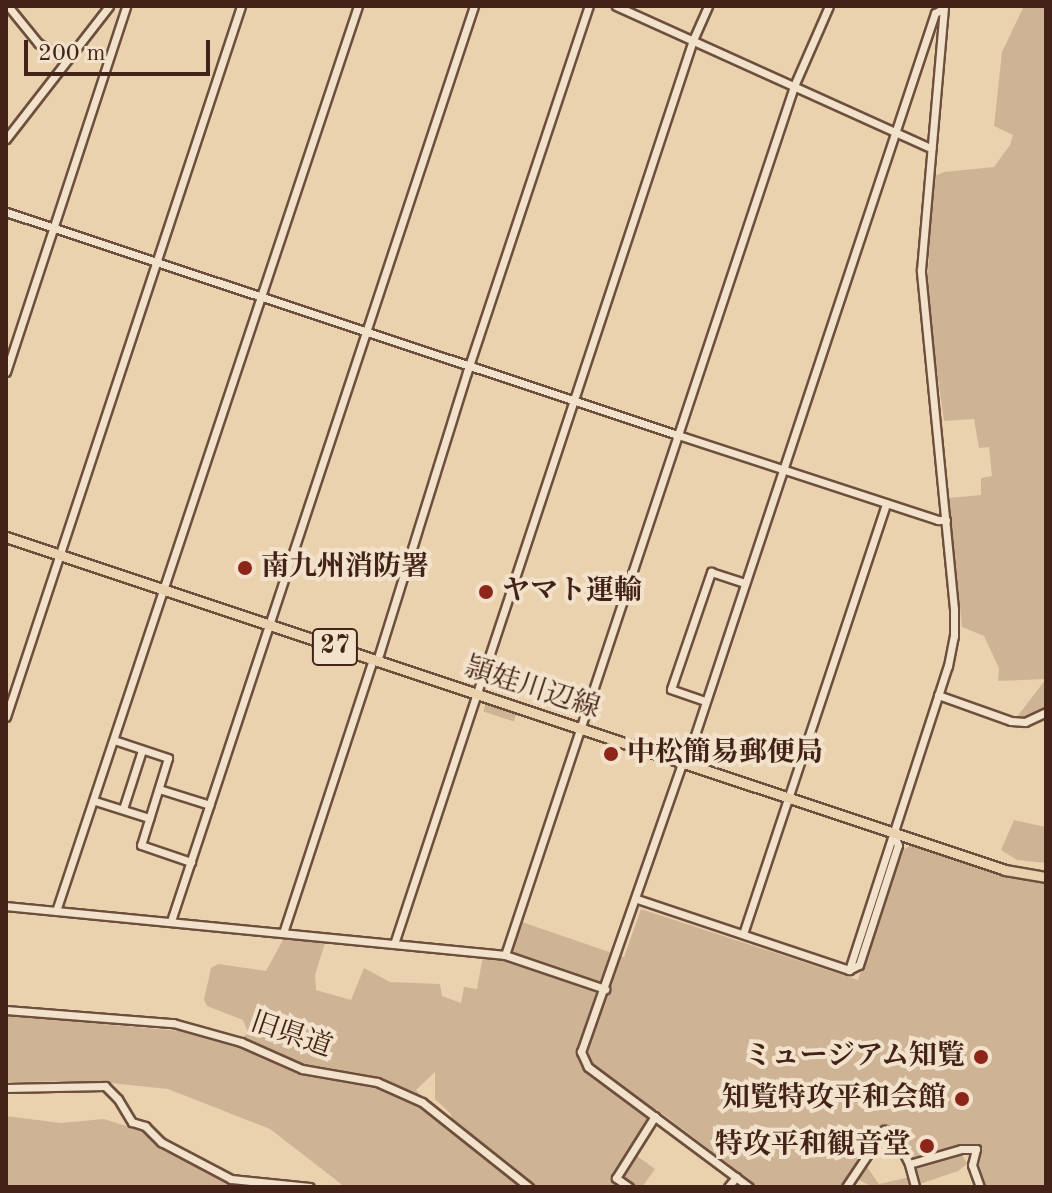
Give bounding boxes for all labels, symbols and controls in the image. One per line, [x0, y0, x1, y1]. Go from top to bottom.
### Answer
scale bar [28, 24, 214, 74]
text: 200 m [38, 42, 106, 66]
place label: 南九州消防署 [261, 551, 429, 585]
marker: 南九州消防署 [236, 559, 254, 577]
place label: ヤマト運輸 [502, 575, 642, 609]
marker: ヤマト運輸 [477, 583, 495, 601]
road number: 27 [311, 625, 359, 669]
street label: 頴娃川辺線 [460, 651, 604, 727]
place label: 中松簡易郵便局 [627, 737, 823, 771]
marker: 中松簡易郵便局 [602, 745, 620, 763]
street label: 旧県道 [246, 1006, 336, 1066]
place label: ミュージアム知覧 [741, 1040, 965, 1074]
marker: ミュージアム知覧 [972, 1048, 990, 1066]
place label: 知覧特攻平和会館 [722, 1082, 946, 1116]
marker: 知覧特攻平和会館 [953, 1090, 971, 1108]
place label: 特攻平和観音堂 [715, 1129, 911, 1163]
marker: 特攻平和観音堂 [918, 1137, 936, 1155]

